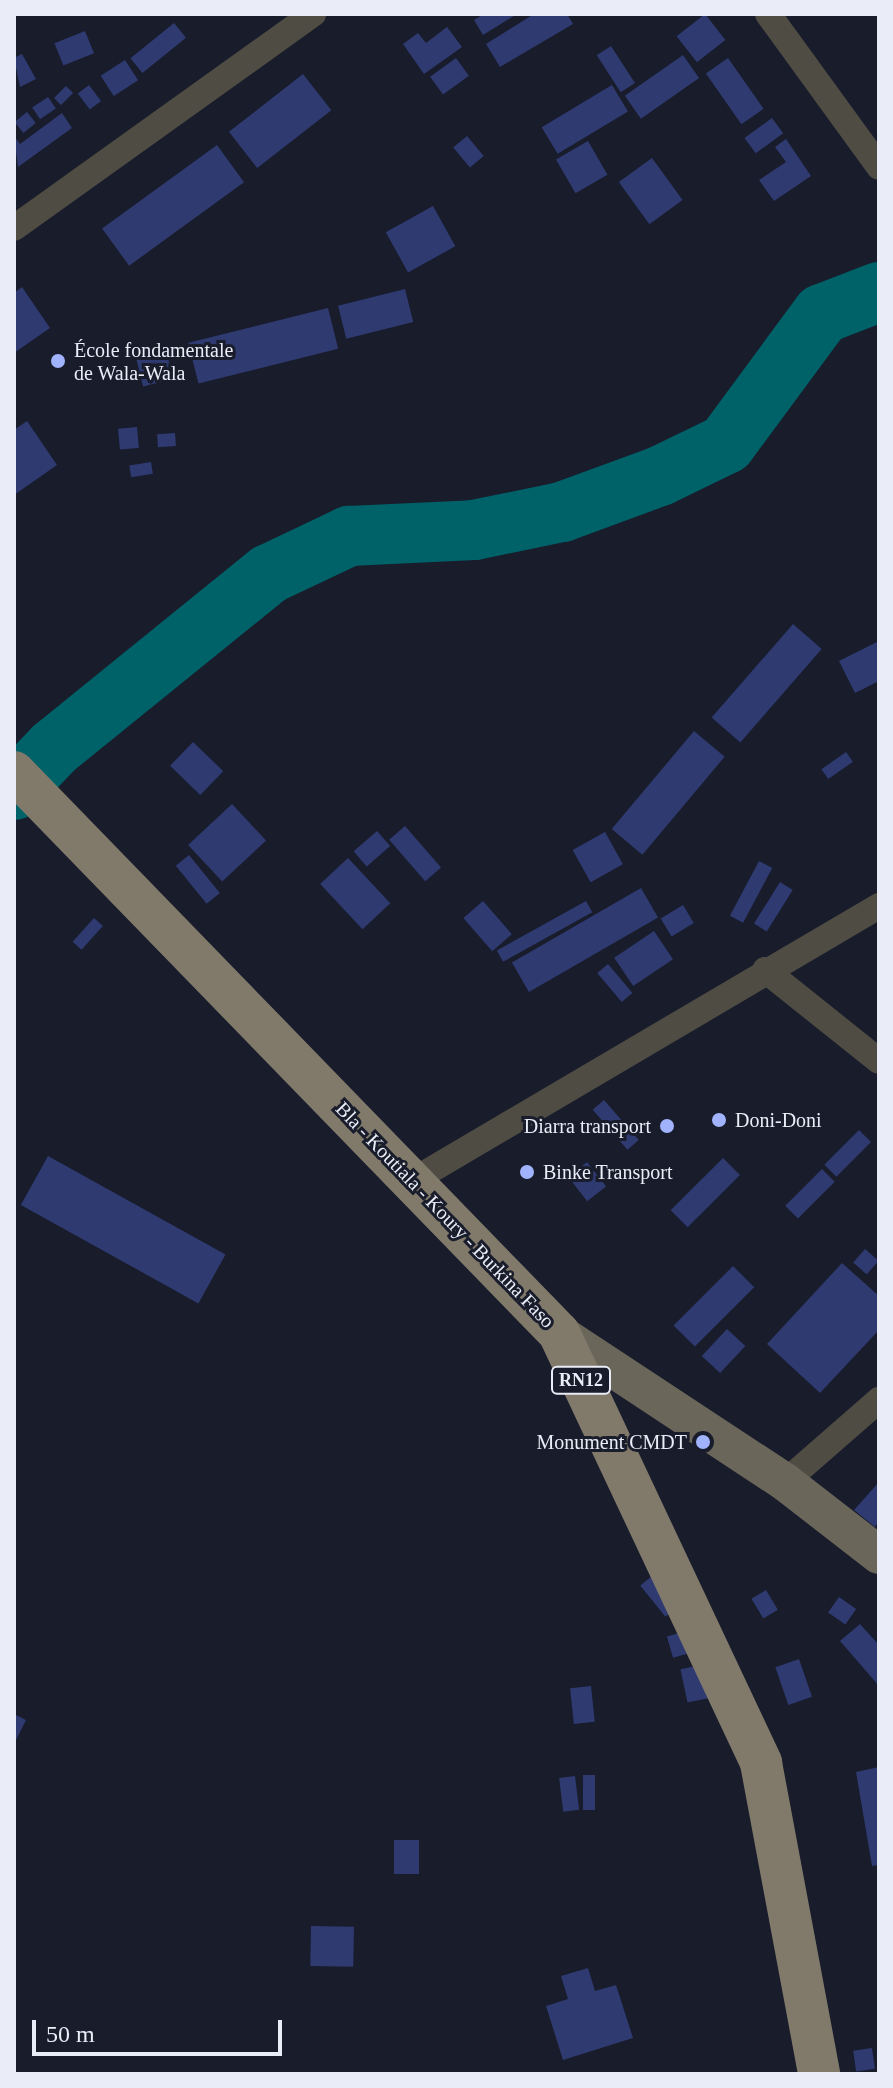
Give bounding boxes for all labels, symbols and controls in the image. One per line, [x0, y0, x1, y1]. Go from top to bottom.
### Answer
place label: École fondamentale de Wala-Wala [74, 338, 233, 385]
marker: École fondamentale de Wala-Wala [49, 352, 67, 370]
street label: Bla - Koutiala - Koury - Burkina Faso [330, 1097, 560, 1333]
place label: Doni-Doni [735, 1108, 822, 1132]
marker: Doni-Doni [710, 1111, 728, 1129]
place label: Diarra transport [524, 1114, 651, 1138]
marker: Diarra transport [658, 1117, 676, 1135]
place label: Binke Transport [543, 1160, 673, 1184]
marker: Binke Transport [518, 1163, 536, 1181]
road number: RN12 [551, 1366, 611, 1394]
place label: Monument CMDT [536, 1430, 687, 1454]
marker: Monument CMDT [694, 1433, 712, 1451]
scale bar [36, 2004, 286, 2054]
text: 50 m [46, 2021, 95, 2047]

